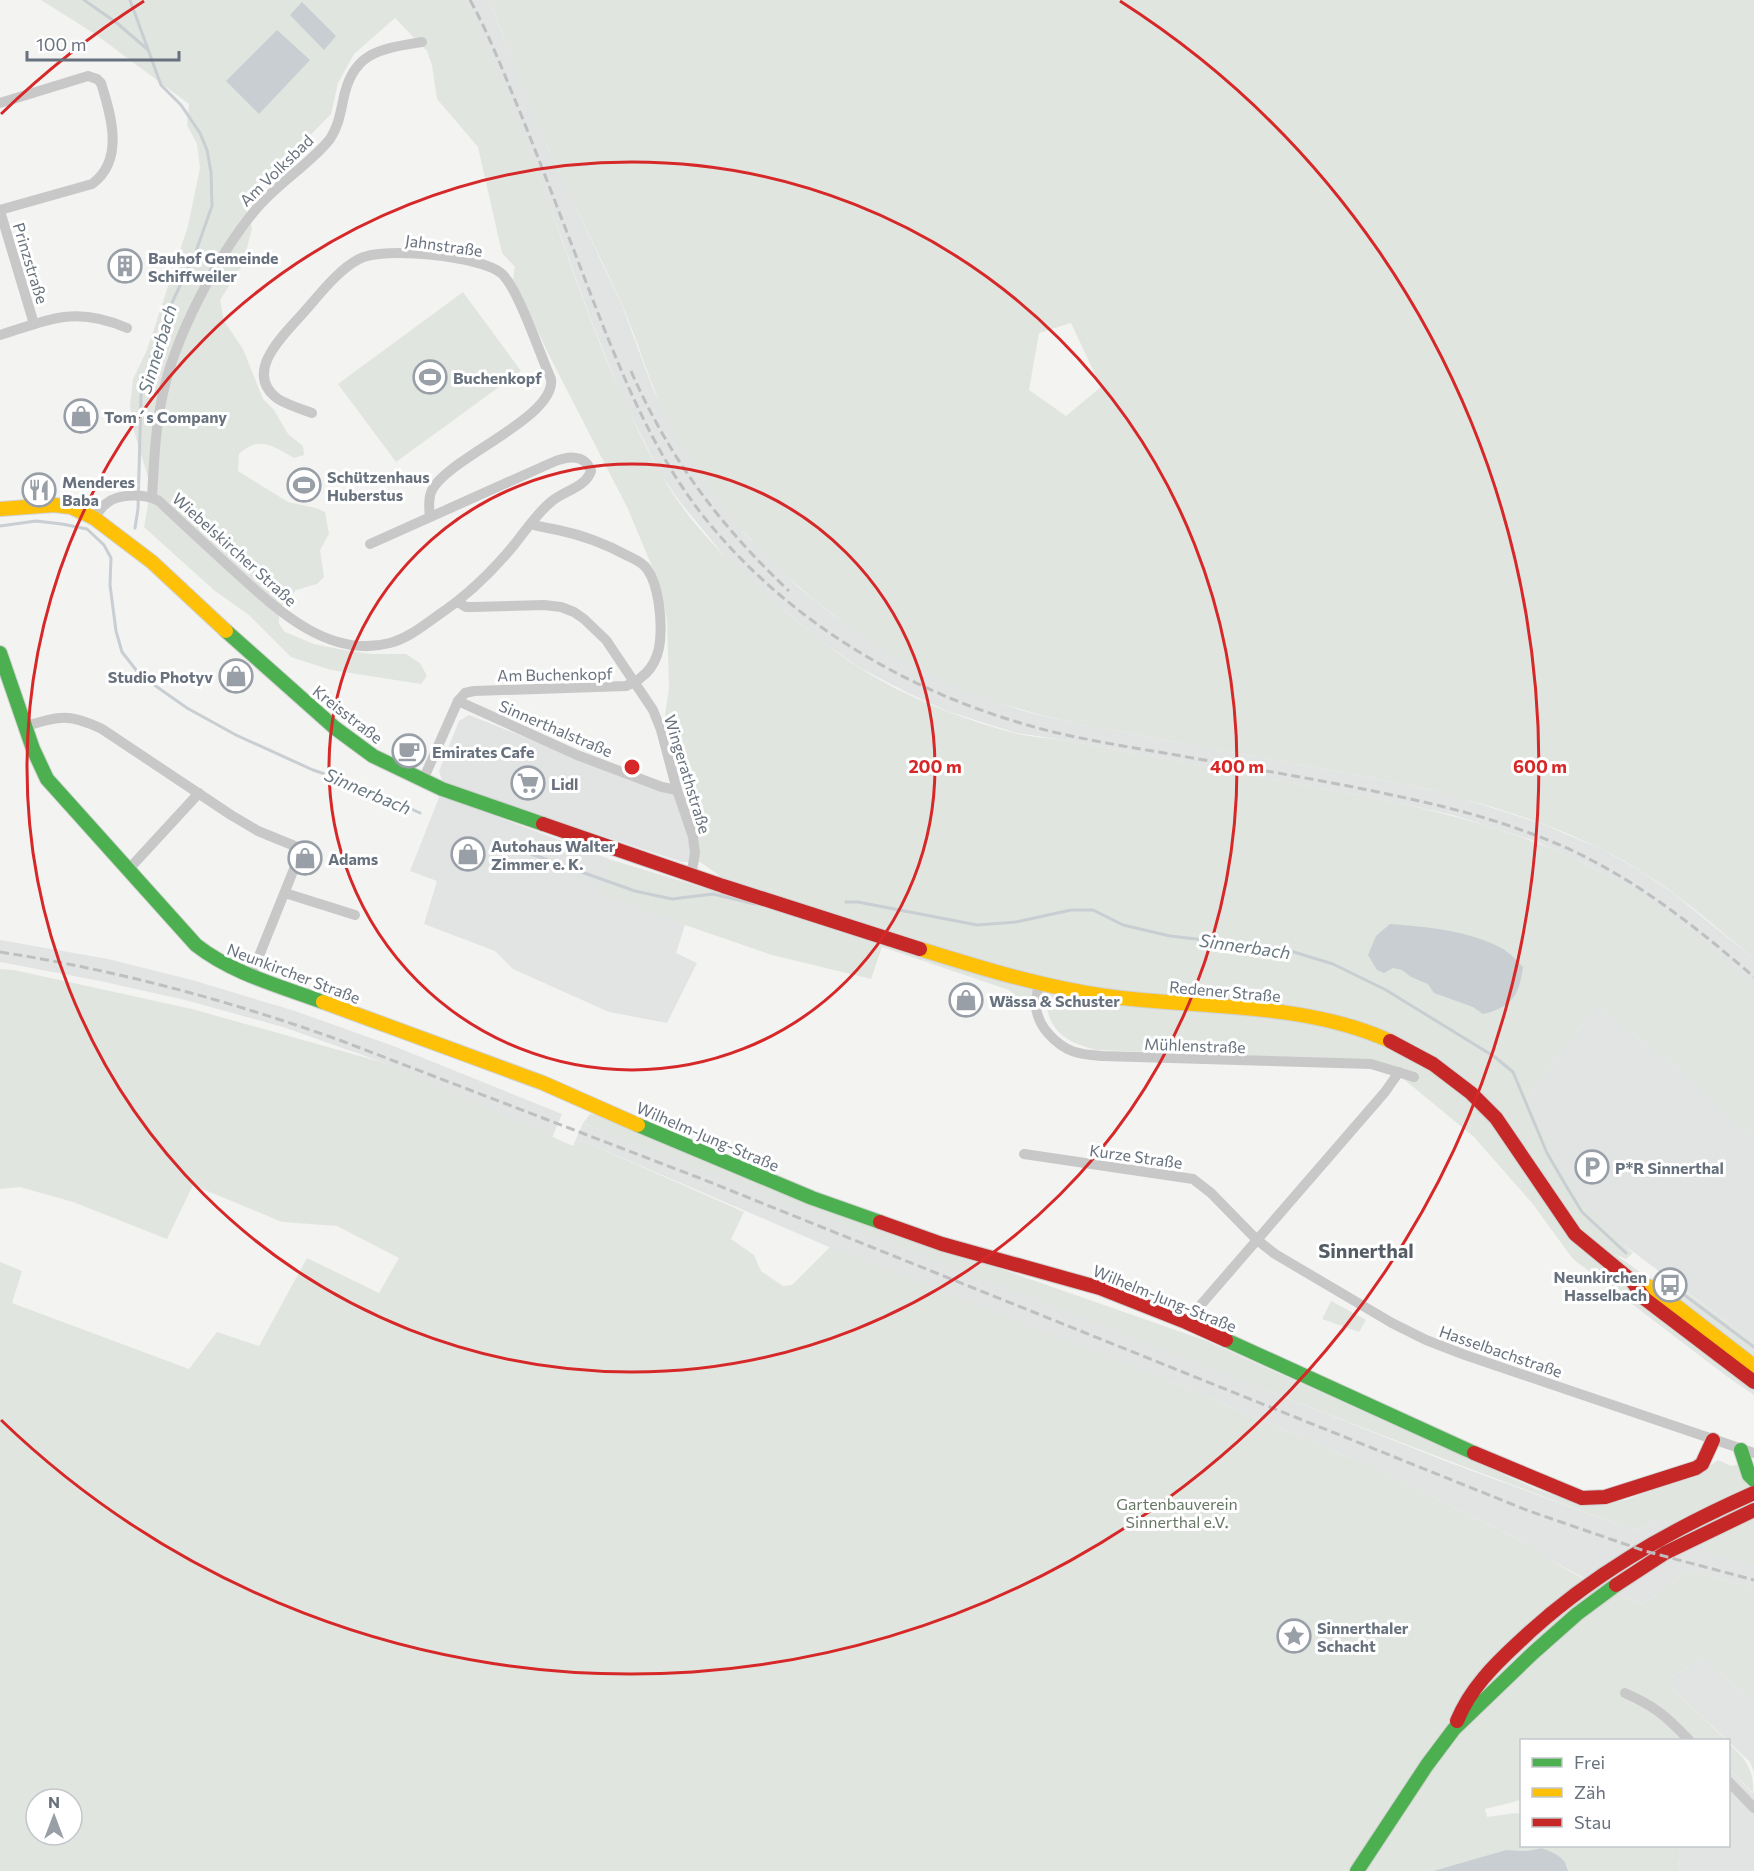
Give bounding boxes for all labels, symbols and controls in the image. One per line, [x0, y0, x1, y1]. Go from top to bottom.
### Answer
scale bar [27, 24, 178, 62]
text: 100 m [36, 33, 86, 55]
street label: Am Volksbad [235, 130, 317, 210]
street label: Prinzstraße [10, 220, 52, 306]
street label: Jahnstraße [404, 230, 484, 260]
building icon: Bauhof Gemeinde Schiffweiler [107, 248, 143, 284]
place label: Bauhof Gemeinde Schiffweiler [148, 248, 278, 285]
water label: Sinnerbach [133, 302, 181, 396]
sports icon: Buchenkopf [412, 359, 448, 395]
place label: Buchenkopf [453, 368, 542, 387]
shop icon: Tom´s Company [63, 398, 99, 434]
place label: Tom´s Company [104, 407, 227, 426]
sports icon: Schützenhaus Huberstus [286, 467, 322, 503]
place label: Schützenhaus Huberstus [327, 467, 430, 504]
restaurant icon: Menderes Baba [21, 472, 57, 508]
place label: Menderes Baba [62, 472, 135, 509]
street label: Wiebelskircher Straße [169, 488, 301, 610]
shop icon: Studio Photyv [218, 658, 254, 694]
street label: Am Buchenkopf [497, 663, 614, 685]
place label: Studio Photyv [108, 667, 213, 686]
street label: Kreisstraße [309, 681, 387, 747]
street label: Sinnerthalstraße [496, 696, 616, 760]
street label: Wingerathstraße [661, 712, 715, 836]
cafe icon: Emirates Cafe [391, 733, 427, 769]
place label: Emirates Cafe [432, 742, 535, 761]
text: 200 m [908, 755, 962, 777]
text: 400 m [1210, 755, 1264, 777]
text: 600 m [1513, 755, 1567, 777]
centre of rings [622, 757, 642, 777]
water label: Sinnerbach [321, 763, 415, 819]
supermarket icon: Lidl [510, 765, 546, 801]
place label: Lidl [551, 774, 578, 793]
shop icon: Autohaus Walter Zimmer e. K. [450, 836, 486, 872]
place label: Autohaus Walter Zimmer e. K. [491, 836, 616, 873]
shop icon: Adams [287, 840, 323, 876]
place label: Adams [328, 849, 378, 868]
water label: Sinnerbach [1198, 929, 1292, 963]
street label: Neunkircher Straße [225, 939, 363, 1007]
street label: Redener Straße [1168, 977, 1282, 1005]
shop icon: Wässa & Schuster [948, 982, 984, 1018]
place label: Wässa & Schuster [989, 991, 1120, 1010]
street label: Mühlenstraße [1144, 1034, 1246, 1056]
street label: Wilhelm-Jung-Straße [634, 1097, 782, 1175]
street label: Kurze Straße [1088, 1140, 1184, 1172]
parking icon: P*R Sinnerthal [1574, 1149, 1610, 1185]
place label: P*R Sinnerthal [1615, 1158, 1724, 1177]
district label: Sinnerthal [1318, 1238, 1414, 1262]
street label: Wilhelm-Jung-Straße [1090, 1260, 1240, 1336]
place label: Neunkirchen Hasselbach [1553, 1267, 1647, 1304]
bus stop icon: Neunkirchen Hasselbach [1652, 1267, 1688, 1303]
street label: Hasselbachstraße [1437, 1321, 1565, 1381]
park label: Gartenbauverein Sinnerthal e.V. [1116, 1494, 1238, 1531]
place icon: Sinnerthaler Schacht [1276, 1618, 1312, 1654]
place label: Sinnerthaler Schacht [1317, 1618, 1409, 1655]
legend [1520, 1739, 1730, 1847]
text: Frei [1574, 1751, 1605, 1773]
text: Zäh [1574, 1781, 1606, 1803]
north arrow [24, 1787, 84, 1847]
text: N [48, 1792, 60, 1811]
text: Stau [1574, 1811, 1611, 1833]

